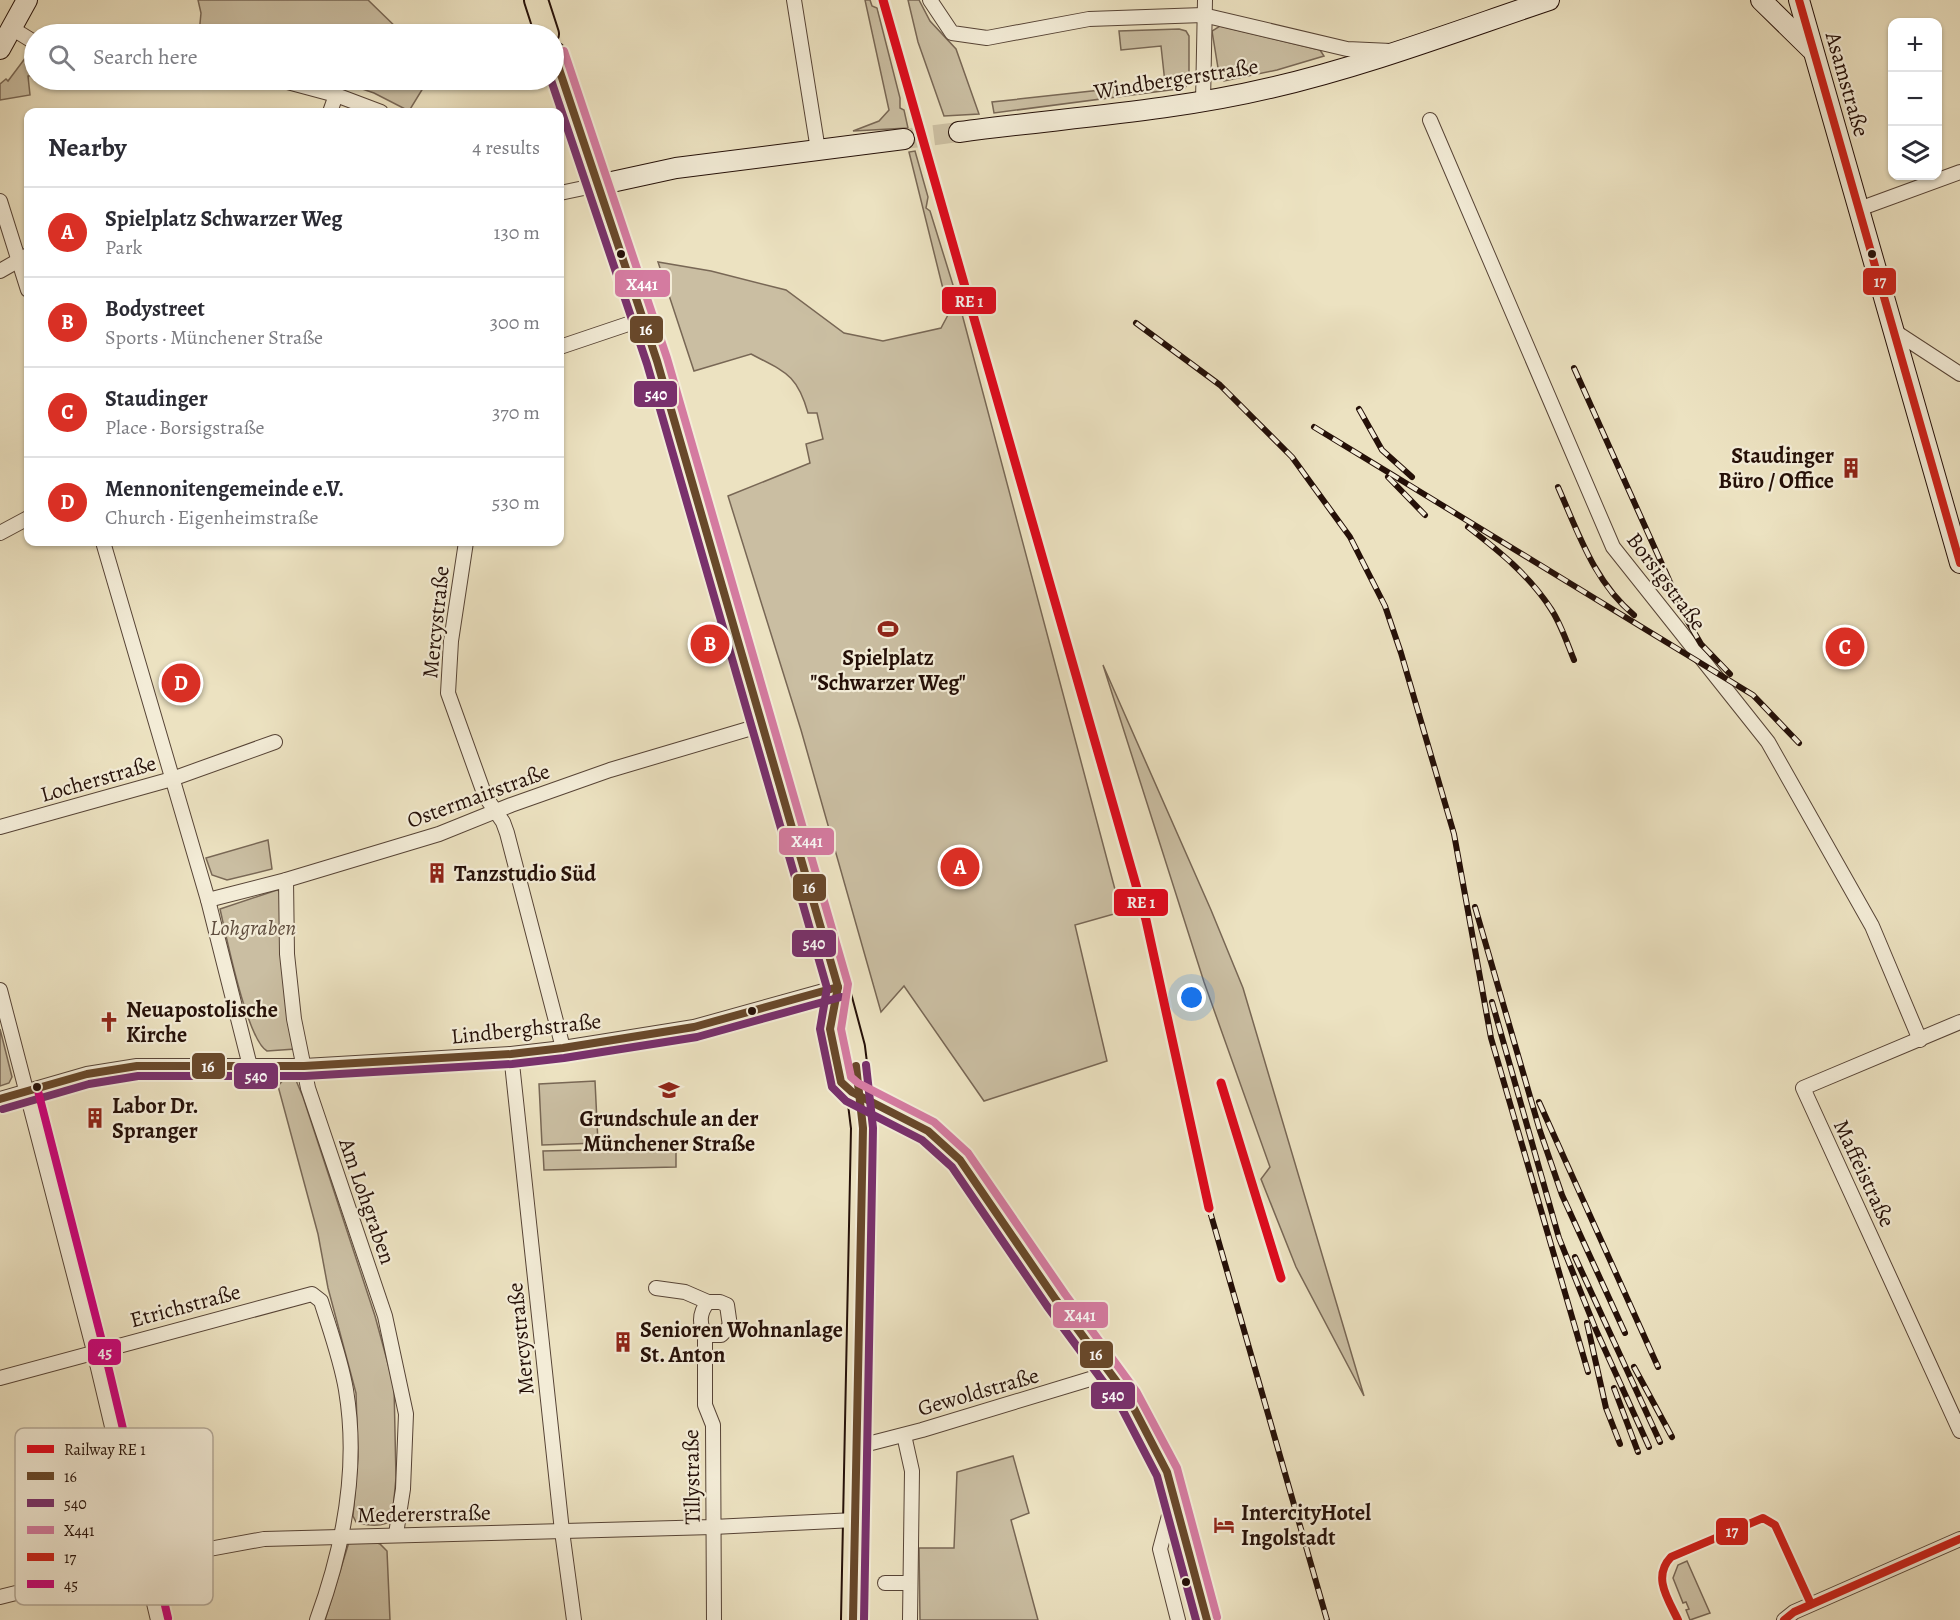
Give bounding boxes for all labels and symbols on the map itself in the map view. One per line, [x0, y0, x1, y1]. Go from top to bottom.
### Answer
street label: Asamstraße [1818, 27, 1876, 140]
street label: Windbergerstraße [1091, 51, 1260, 107]
unlabelled marker [615, 248, 627, 260]
unlabelled marker [1866, 248, 1878, 260]
line badge: 17 [1862, 267, 1897, 296]
line badge: X441 [614, 269, 671, 298]
text: 17 [1874, 271, 1886, 293]
text: X441 [626, 274, 658, 296]
line badge: RE 1 [941, 286, 997, 315]
text: RE 1 [955, 291, 983, 313]
line badge: 16 [629, 315, 664, 344]
text: 16 [639, 319, 653, 341]
line badge: 540 [633, 380, 678, 408]
text: 540 [645, 384, 667, 406]
place label: Staudinger Büro / Office [1718, 441, 1834, 496]
building icon: Staudinger Büro / Office [1839, 456, 1863, 480]
street label: Borsigstraße [1619, 526, 1713, 637]
street label: Mercystraße [415, 564, 457, 680]
sports icon: Spielplatz "Schwarzer Weg" [876, 617, 900, 641]
pin: B [690, 622, 730, 666]
pin: C [1826, 624, 1864, 670]
place label: Spielplatz "Schwarzer Weg" [810, 643, 966, 698]
pin: D [162, 660, 201, 706]
street label: Locherstraße [37, 748, 160, 810]
street label: Ostermairstraße [403, 756, 554, 836]
line badge: X441 [778, 827, 835, 856]
text: X441 [791, 831, 823, 853]
pin: A [940, 844, 980, 890]
place label: Tanzstudio Süd [454, 859, 596, 889]
building icon: Tanzstudio Süd [425, 861, 449, 885]
line badge: 16 [792, 873, 827, 902]
text: 16 [802, 877, 816, 899]
line badge: RE 1 [1113, 888, 1169, 917]
text: RE 1 [1127, 892, 1155, 914]
park label: Lohgraben [210, 913, 296, 943]
line badge: 540 [791, 929, 837, 958]
text: 540 [803, 933, 825, 955]
your location [1177, 983, 1206, 1012]
place label: Neuapostolische Kirche [126, 995, 278, 1050]
unlabelled marker [746, 1005, 758, 1017]
street label: Lindberghstraße [450, 1006, 603, 1052]
church icon: Neuapostolische Kirche [97, 1010, 121, 1034]
line badge: 16 [191, 1052, 226, 1080]
text: 16 [201, 1056, 215, 1078]
line badge: 540 [233, 1062, 279, 1090]
text: 540 [245, 1066, 267, 1088]
school or university icon: Grundschule an der Münchener Straße [657, 1078, 681, 1102]
unlabelled marker [31, 1081, 43, 1093]
place label: Labor Dr. Spranger [112, 1091, 199, 1146]
place label: Grundschule an der Münchener Straße [579, 1104, 759, 1159]
building icon: Labor Dr. Spranger [83, 1106, 107, 1130]
street label: Maffeistraße [1826, 1115, 1902, 1232]
street label: Am Lohgraben [331, 1133, 403, 1268]
street label: Etrichstraße [127, 1277, 244, 1335]
street label: Mercystraße [500, 1281, 542, 1397]
line badge: X441 [1052, 1301, 1109, 1329]
text: X441 [1064, 1305, 1096, 1327]
place label: Senioren Wohnanlage St. Anton [640, 1315, 843, 1370]
building icon: Senioren Wohnanlage St. Anton [611, 1330, 635, 1354]
line badge: 45 [87, 1338, 122, 1366]
line badge: 16 [1079, 1340, 1114, 1369]
text: 45 [98, 1342, 112, 1364]
text: 16 [1089, 1344, 1103, 1366]
street label: Gewoldstraße [914, 1360, 1042, 1424]
line badge: 540 [1090, 1381, 1136, 1410]
text: 540 [1102, 1385, 1124, 1407]
legend [15, 1428, 213, 1605]
street label: Tillystraße [676, 1429, 708, 1525]
text: Railway RE 1 [64, 1439, 146, 1461]
text: 16 [64, 1466, 77, 1488]
text: 540 [64, 1493, 87, 1515]
street label: Medererstraße [357, 1498, 491, 1530]
place label: IntercityHotel Ingolstadt [1241, 1498, 1371, 1553]
hotel icon: IntercityHotel Ingolstadt [1212, 1513, 1236, 1537]
line badge: 17 [1715, 1517, 1749, 1546]
text: X441 [64, 1520, 95, 1542]
text: 17 [1726, 1521, 1738, 1543]
text: 17 [64, 1547, 76, 1569]
text: 45 [64, 1574, 78, 1596]
unlabelled marker [1180, 1576, 1192, 1588]

